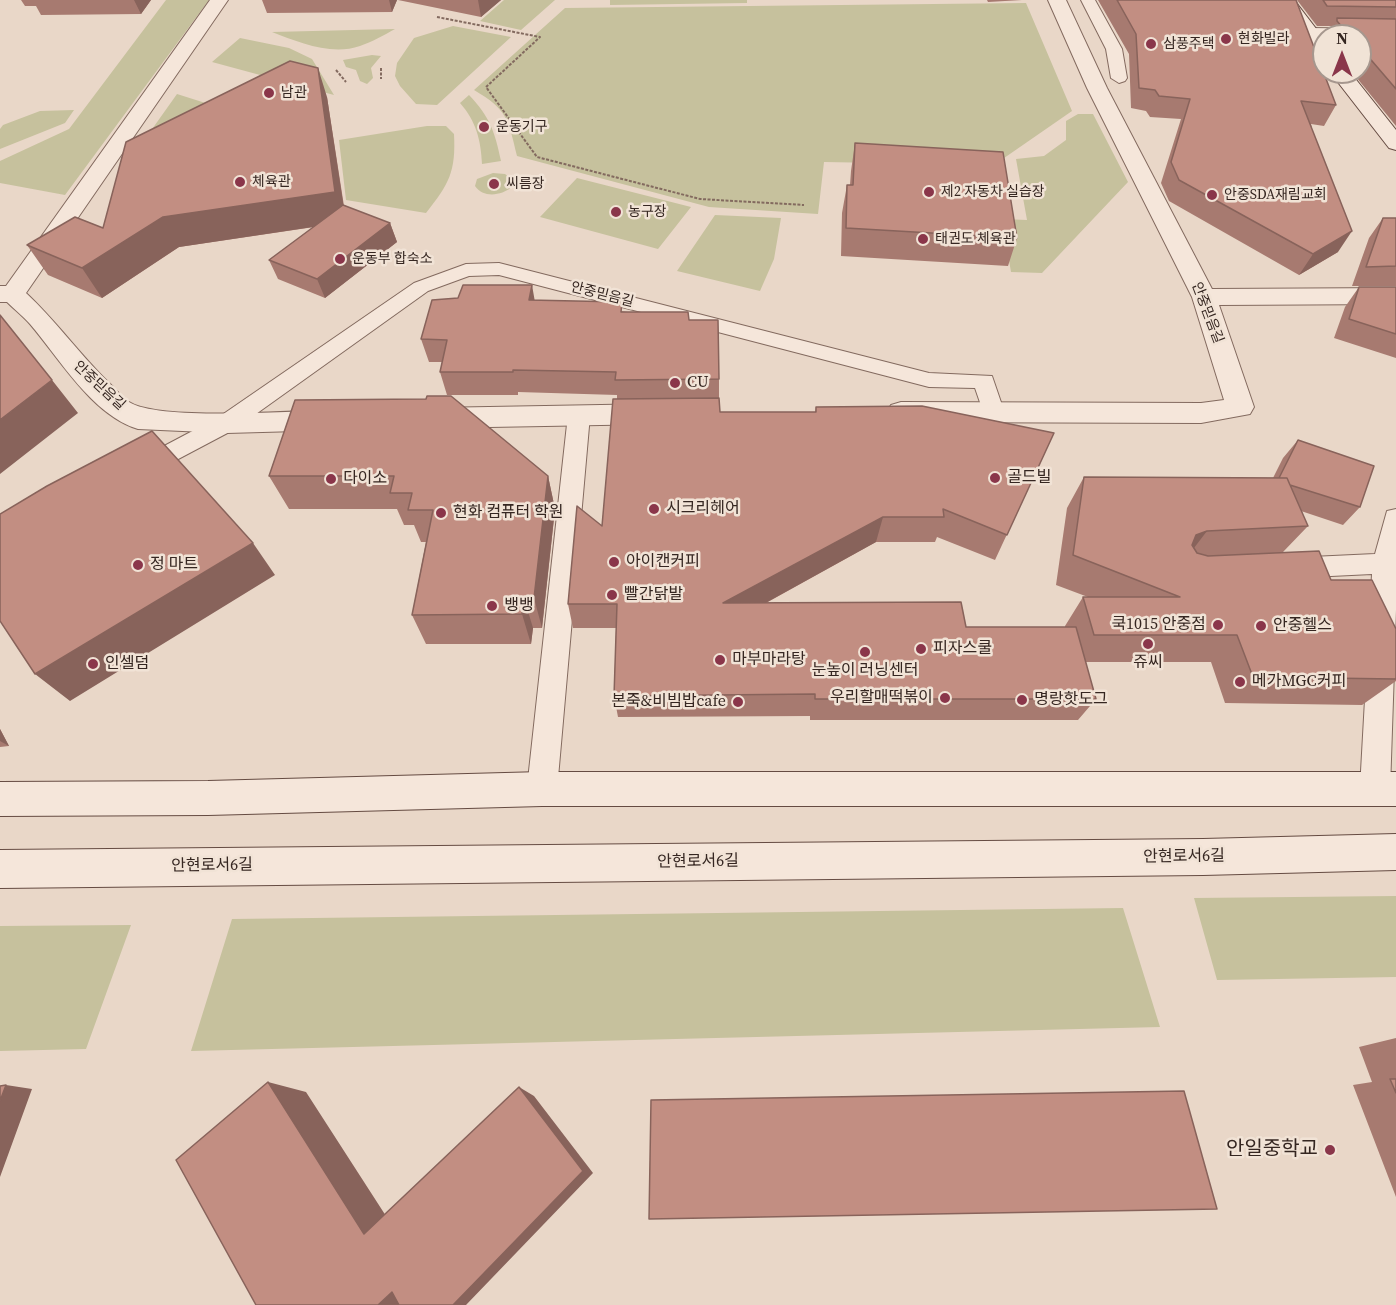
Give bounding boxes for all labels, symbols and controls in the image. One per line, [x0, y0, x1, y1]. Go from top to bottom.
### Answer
north arrow [1312, 24, 1372, 84]
text: N [1336, 27, 1348, 49]
place label: 현화빌라 [1238, 31, 1290, 47]
marker: 현화빌라 [1219, 32, 1233, 46]
place label: 삼풍주택 [1163, 36, 1215, 52]
marker: 삼풍주택 [1144, 37, 1158, 51]
place label: 남관 [281, 85, 307, 101]
marker: 남관 [262, 86, 276, 100]
place label: 운동기구 [496, 119, 548, 135]
marker: 운동기구 [477, 120, 491, 134]
place label: 체육관 [252, 174, 291, 190]
marker: 체육관 [233, 175, 247, 189]
place label: 씨름장 [506, 176, 545, 192]
marker: 씨름장 [487, 177, 501, 191]
place label: 제2 자동차 실습장 [941, 184, 1045, 200]
marker: 제2 자동차 실습장 [922, 185, 936, 199]
place label: 안중SDA재림교회 [1224, 187, 1327, 203]
marker: 안중SDA재림교회 [1205, 188, 1219, 202]
place label: 농구장 [628, 204, 667, 220]
marker: 농구장 [609, 205, 623, 219]
place label: 태권도 체육관 [935, 231, 1016, 247]
marker: 태권도 체육관 [916, 232, 930, 246]
place label: 운동부 합숙소 [352, 251, 433, 267]
marker: 운동부 합숙소 [333, 252, 347, 266]
street label: 안중믿음길 [569, 279, 635, 311]
street label: 안중믿음길 [1188, 280, 1226, 346]
street label: 안중믿음길 [70, 358, 128, 414]
place label: CU [687, 373, 709, 393]
marker: CU [668, 376, 682, 390]
place label: 골드빌 [1007, 468, 1051, 488]
place label: 다이소 [343, 469, 387, 489]
marker: 골드빌 [988, 471, 1002, 485]
marker: 다이소 [324, 472, 338, 486]
place label: 시크리헤어 [666, 499, 740, 519]
marker: 시크리헤어 [647, 502, 661, 516]
place label: 현화 컴퓨터 학원 [453, 503, 563, 523]
marker: 현화 컴퓨터 학원 [434, 506, 448, 520]
place label: 아이캔커피 [626, 552, 700, 572]
place label: 정 마트 [150, 555, 198, 575]
marker: 아이캔커피 [607, 555, 621, 569]
marker: 정 마트 [131, 558, 145, 572]
place label: 빨간닭발 [624, 585, 683, 605]
marker: 빨간닭발 [605, 588, 619, 602]
place label: 뱅뱅 [504, 596, 533, 616]
marker: 뱅뱅 [485, 599, 499, 613]
place label: 쿡1015 안중점 [1111, 615, 1206, 635]
place label: 안중헬스 [1273, 616, 1332, 636]
marker: 쿡1015 안중점 [1211, 618, 1225, 632]
marker: 안중헬스 [1254, 619, 1268, 633]
marker: 쥬씨 [1141, 637, 1155, 651]
place label: 피자스쿨 [933, 639, 992, 659]
marker: 피자스쿨 [914, 642, 928, 656]
marker: 눈높이 러닝센터 [858, 645, 872, 659]
place label: 마부마라탕 [732, 650, 806, 670]
marker: 마부마라탕 [713, 653, 727, 667]
place label: 쥬씨 [1133, 653, 1163, 673]
place label: 인셀덤 [105, 654, 149, 674]
marker: 인셀덤 [86, 657, 100, 671]
place label: 눈높이 러닝센터 [812, 661, 918, 681]
place label: 메가MGC커피 [1252, 672, 1346, 692]
marker: 메가MGC커피 [1233, 675, 1247, 689]
place label: 우리할매떡볶이 [830, 688, 933, 708]
place label: 명랑핫도그 [1034, 690, 1108, 710]
marker: 우리할매떡볶이 [938, 691, 952, 705]
place label: 본죽&비빔밥cafe [611, 692, 726, 712]
marker: 명랑핫도그 [1015, 693, 1029, 707]
marker: 본죽&비빔밥cafe [731, 695, 745, 709]
street label: 안현로서6길 [1143, 847, 1225, 867]
street label: 안현로서6길 [657, 852, 739, 872]
street label: 안현로서6길 [171, 856, 253, 876]
place label: 안일중학교 [1226, 1138, 1318, 1162]
marker: 안일중학교 [1323, 1143, 1337, 1157]

